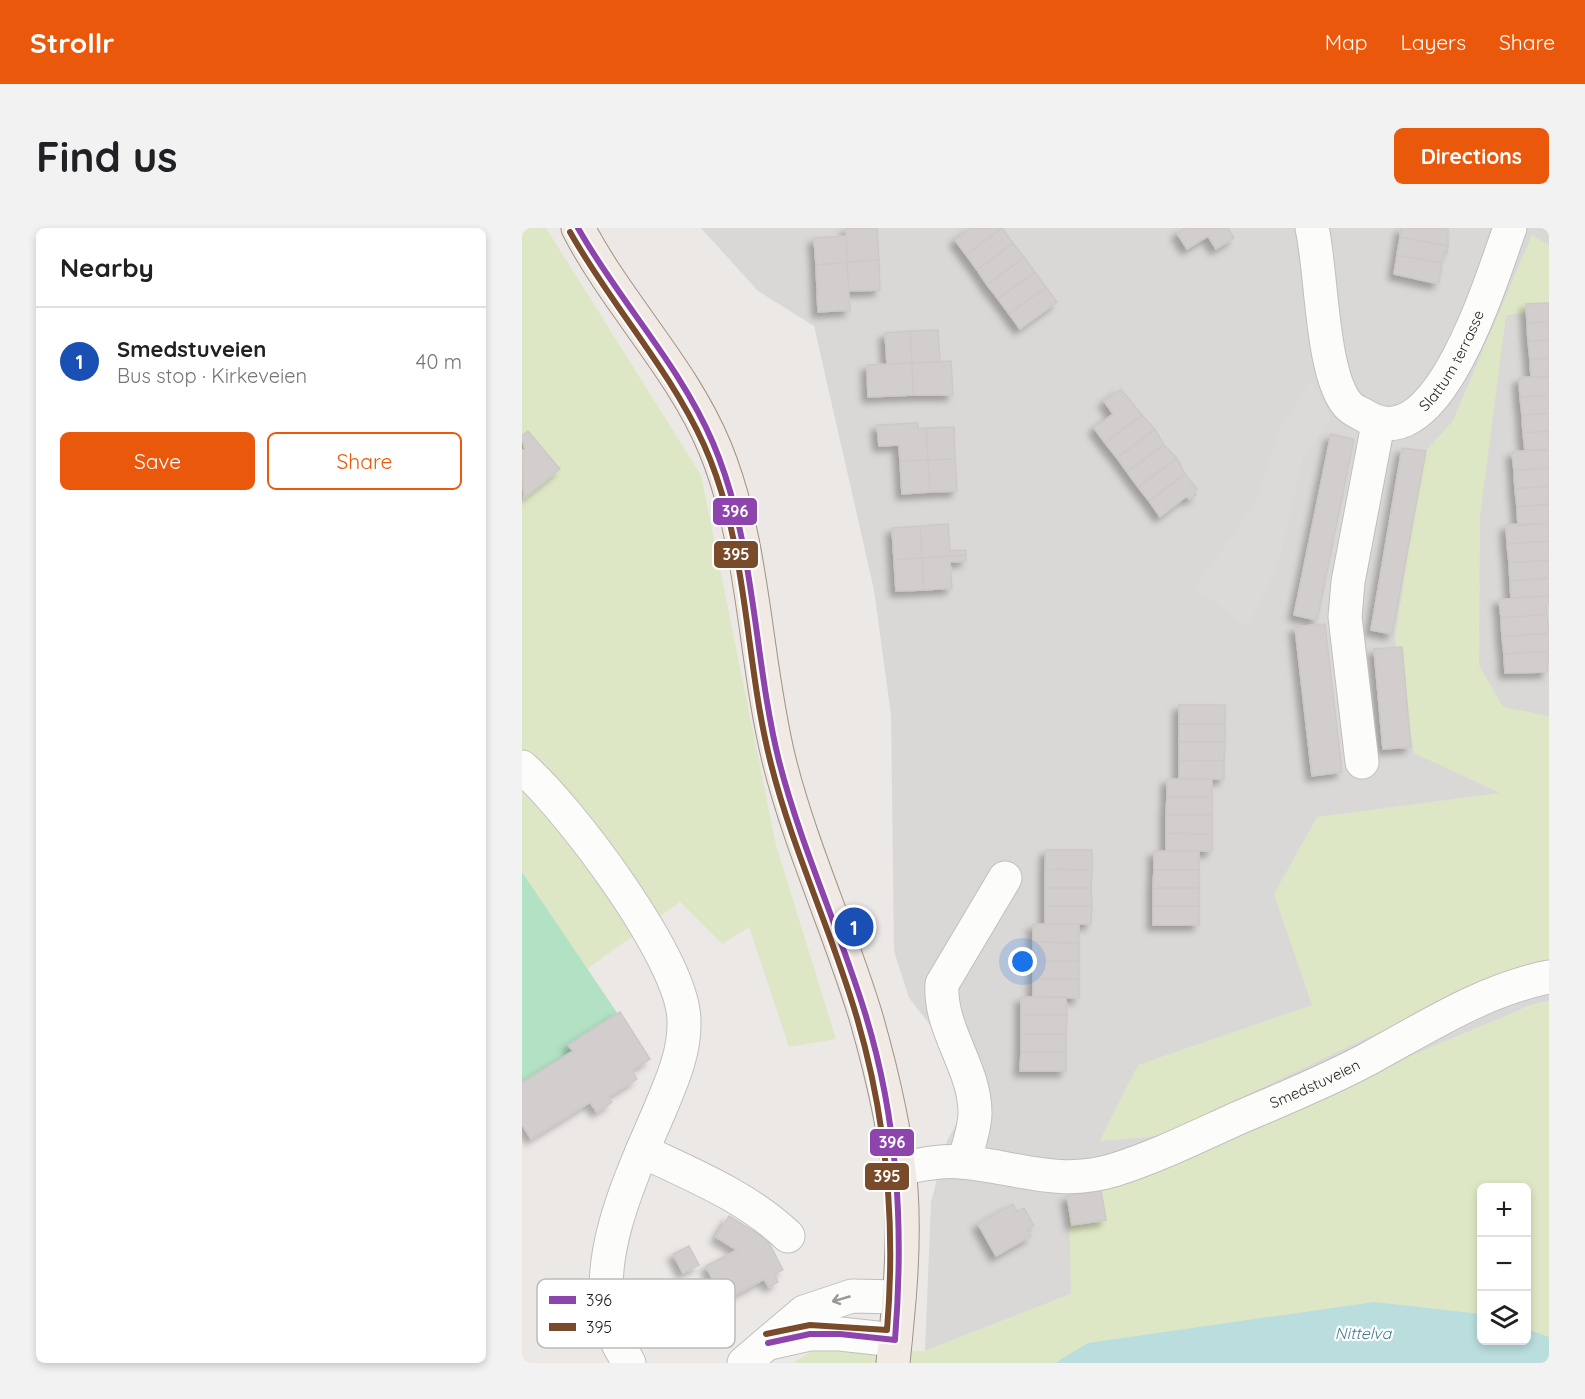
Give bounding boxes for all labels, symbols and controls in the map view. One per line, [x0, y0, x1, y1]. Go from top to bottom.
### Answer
text: Strollr [30, 25, 114, 60]
text: Map [1325, 29, 1368, 55]
text: Layers [1401, 29, 1466, 55]
text: Share [1499, 29, 1555, 55]
button: Directions [1394, 128, 1549, 184]
text: Find us [36, 130, 178, 183]
text: Nearby [60, 251, 154, 284]
street label: Slattum terrasse [1415, 307, 1488, 415]
text: Smedstuveien [117, 335, 266, 363]
text: 1 [76, 349, 83, 374]
text: 40 m [416, 349, 462, 374]
text: Bus stop · Kirkeveien [117, 363, 307, 388]
button: Save [60, 432, 255, 490]
button: Share [267, 432, 462, 490]
line badge: 396 [712, 497, 758, 526]
text: 396 [722, 501, 748, 521]
line badge: 395 [713, 540, 759, 569]
text: 395 [723, 544, 749, 564]
pin: 1 [834, 904, 874, 950]
your location [1008, 947, 1037, 976]
street label: Smedstuveien [1267, 1055, 1363, 1112]
line badge: 396 [869, 1128, 915, 1157]
text: 396 [879, 1132, 905, 1152]
line badge: 395 [864, 1162, 910, 1191]
text: 395 [874, 1166, 900, 1186]
map controls [1477, 1183, 1531, 1345]
button: + [1477, 1183, 1531, 1237]
button: − [1477, 1237, 1531, 1291]
legend [537, 1279, 735, 1348]
text: 396 [586, 1290, 612, 1310]
button: layers [1477, 1291, 1531, 1345]
one-way arrow [832, 1294, 851, 1305]
text: 395 [586, 1317, 612, 1337]
water label: Nittelva [1335, 1323, 1392, 1343]

